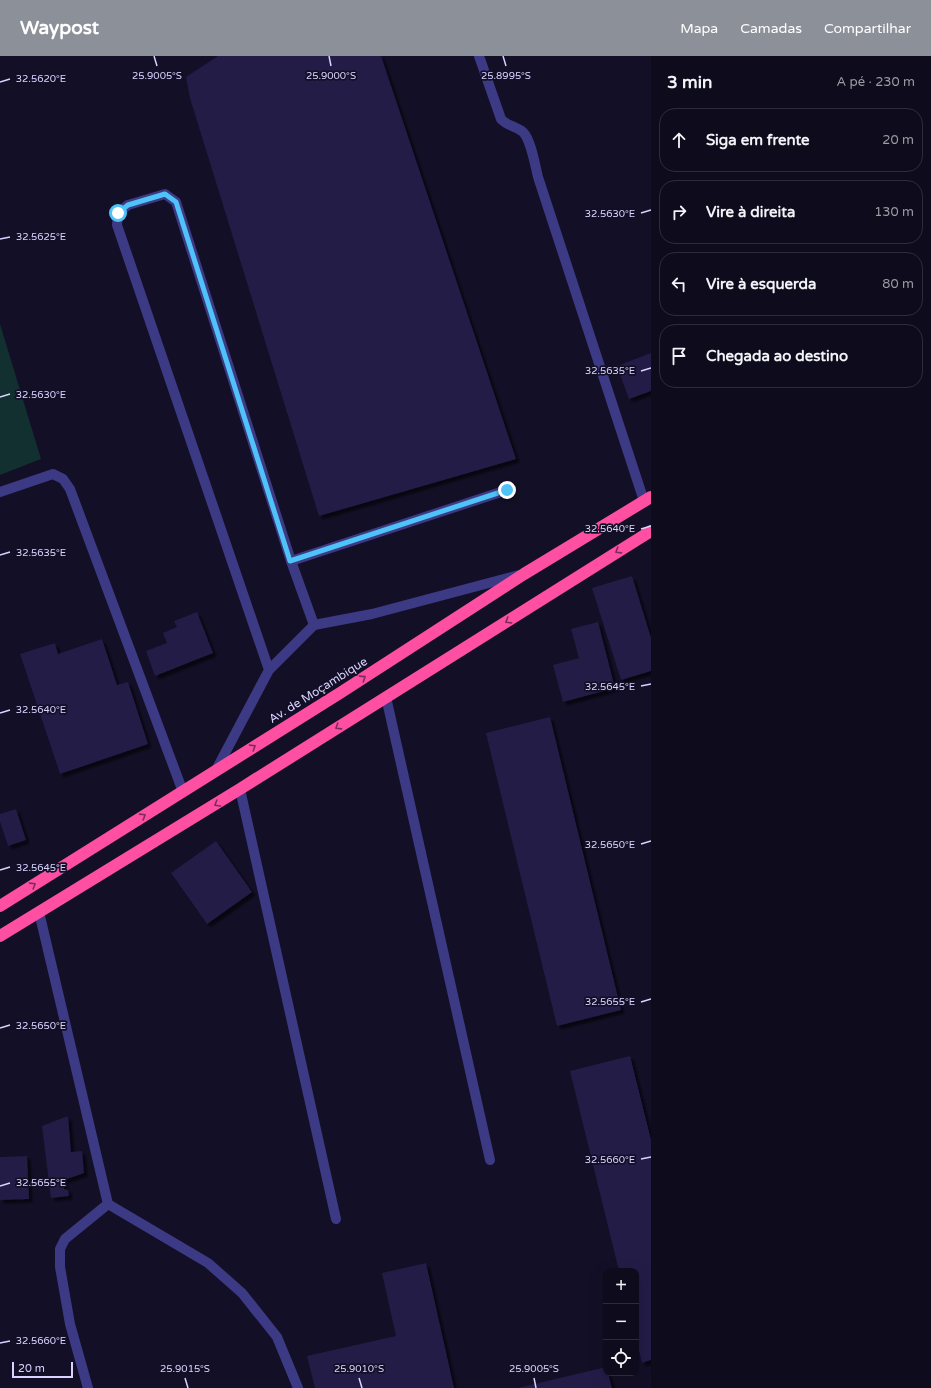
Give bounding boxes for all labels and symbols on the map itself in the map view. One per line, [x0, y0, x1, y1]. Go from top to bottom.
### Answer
text: 25.9005°S [132, 70, 182, 82]
text: 25.9000°S [306, 70, 356, 82]
text: 25.8995°S [481, 70, 531, 82]
text: 32.5620°E [16, 73, 66, 85]
route start [109, 204, 127, 222]
text: 32.5630°E [585, 208, 635, 220]
text: 32.5625°E [16, 231, 66, 243]
text: 32.5635°E [585, 365, 635, 377]
text: 32.5630°E [16, 389, 66, 401]
route end [498, 481, 516, 499]
text: 32.5640°E [585, 523, 635, 535]
text: 32.5635°E [16, 547, 66, 559]
one-way arrow [615, 547, 622, 554]
one-way arrow [505, 616, 512, 623]
street label: Av. de Moçambique [266, 654, 370, 726]
one-way arrow [359, 675, 366, 683]
text: 32.5645°E [585, 681, 635, 693]
text: 32.5640°E [16, 704, 66, 716]
one-way arrow [335, 722, 342, 729]
one-way arrow [249, 744, 256, 751]
one-way arrow [214, 799, 221, 806]
one-way arrow [139, 814, 146, 821]
text: 32.5650°E [585, 839, 635, 851]
text: 32.5645°E [16, 862, 66, 874]
one-way arrow [29, 882, 36, 890]
text: 32.5655°E [585, 996, 635, 1008]
text: 32.5650°E [16, 1020, 66, 1032]
text: 32.5660°E [585, 1154, 635, 1166]
text: 32.5655°E [16, 1177, 66, 1189]
text: 32.5660°E [16, 1335, 66, 1347]
scale bar [12, 1360, 73, 1379]
text: 25.9015°S [160, 1363, 210, 1375]
text: 25.9010°S [334, 1363, 384, 1375]
text: 25.9005°S [509, 1363, 559, 1375]

